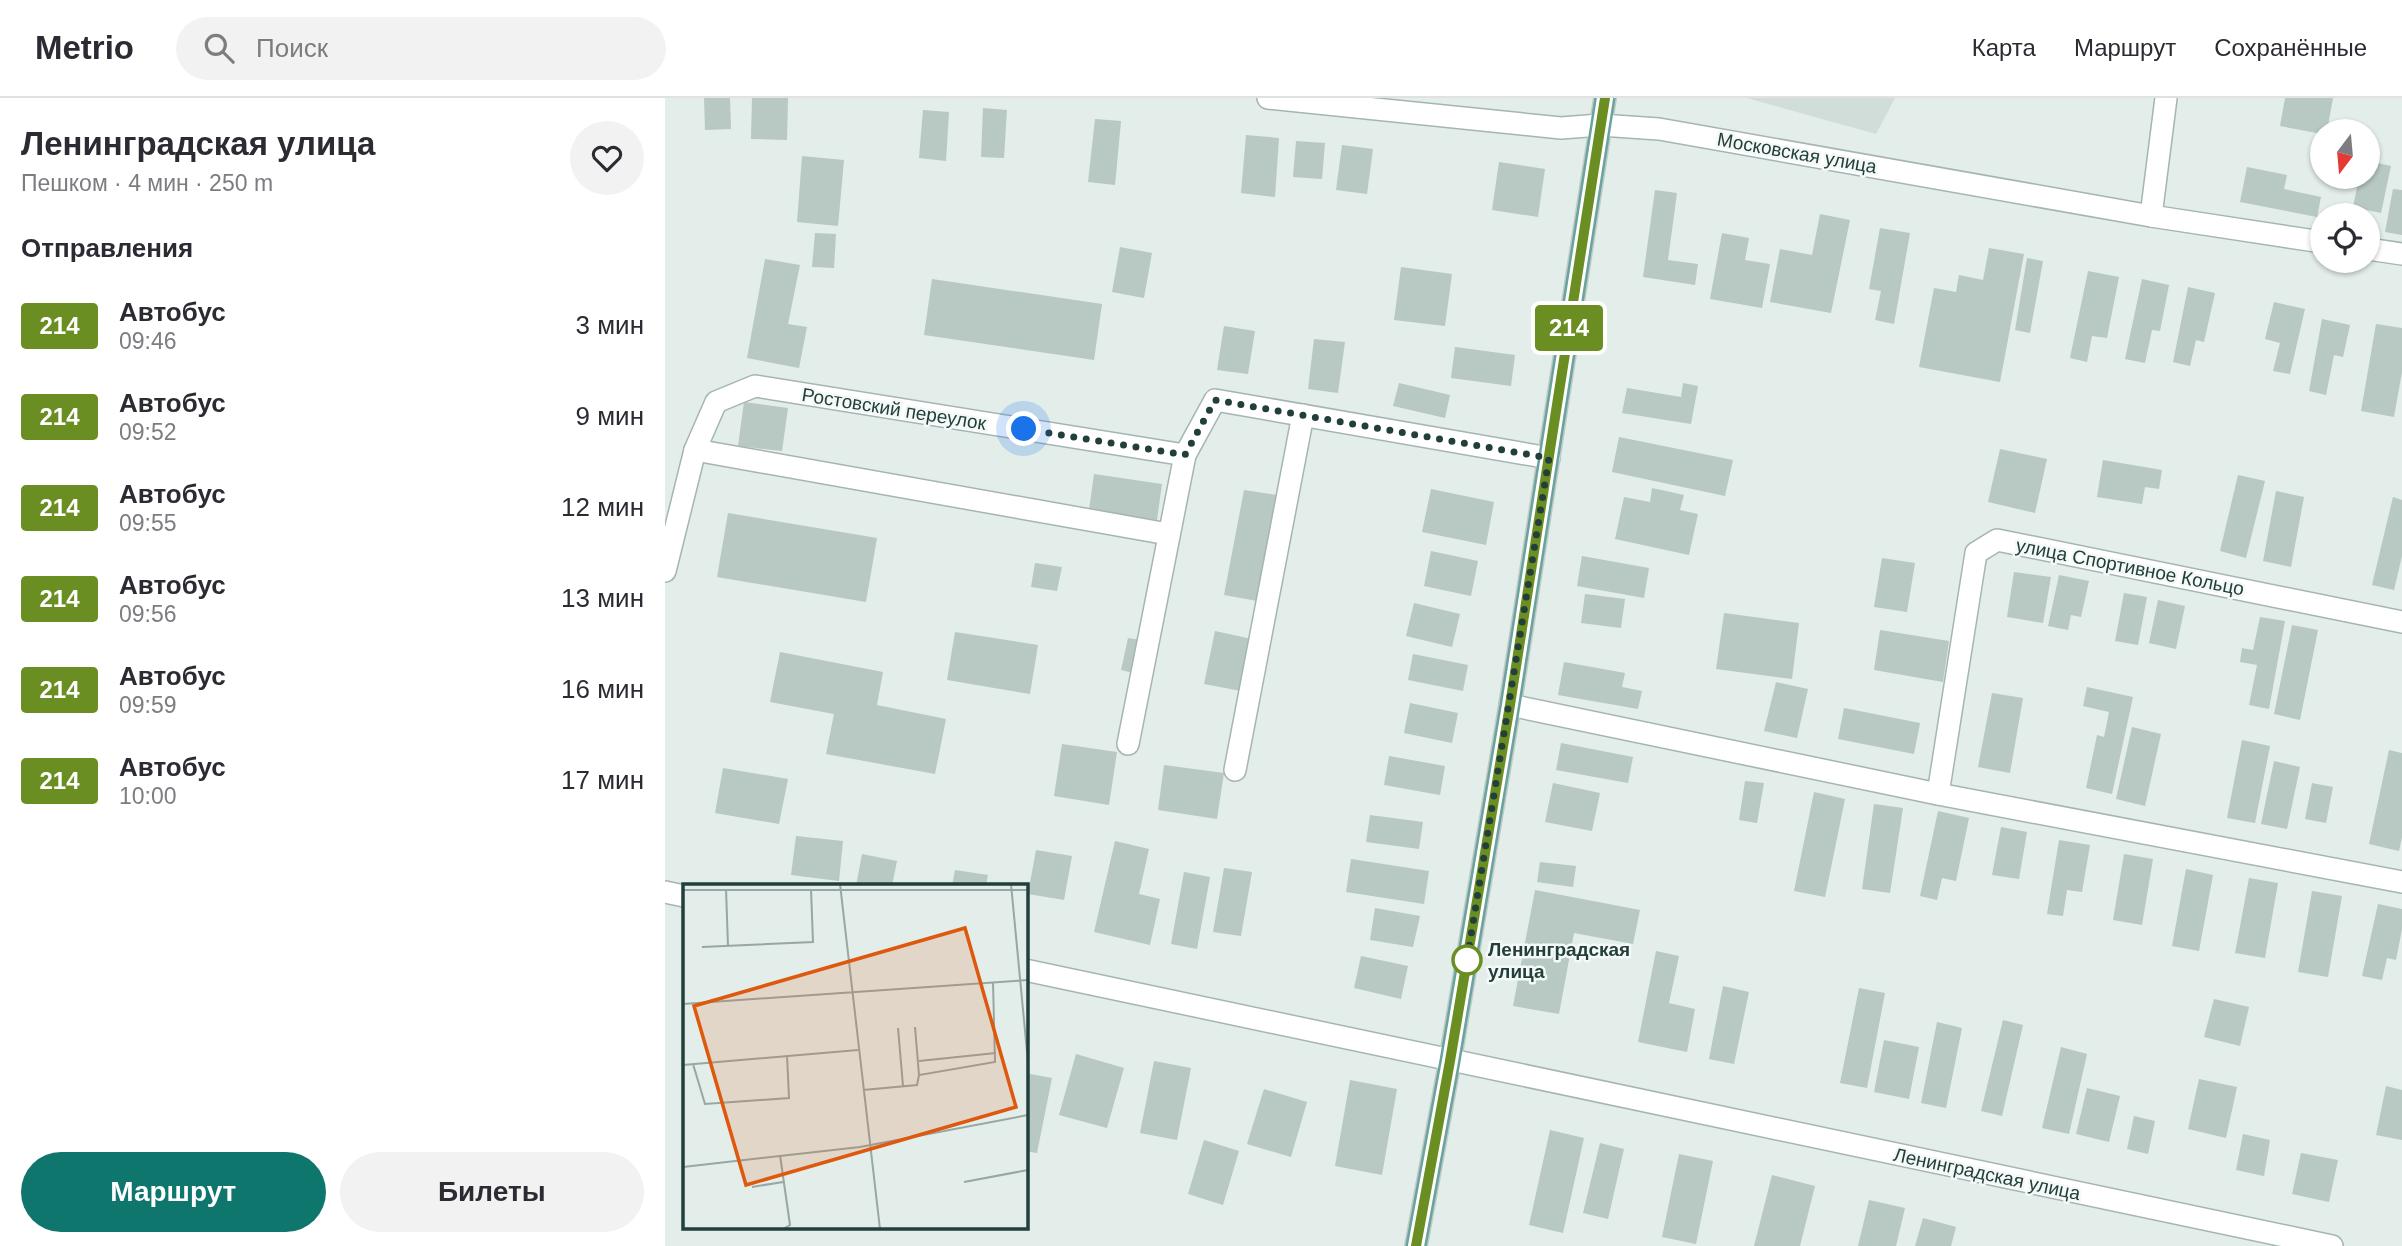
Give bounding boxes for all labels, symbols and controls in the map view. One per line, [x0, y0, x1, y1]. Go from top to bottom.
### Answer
search box [176, 17, 666, 80]
text: Metrio [35, 29, 134, 66]
icon: search [200, 29, 238, 67]
text: Поиск [256, 33, 328, 63]
text: Карта [1972, 34, 2036, 61]
text: Маршрут [2074, 34, 2176, 61]
text: Сохранённые [2214, 34, 2367, 61]
north arrow [2310, 119, 2380, 189]
map controls [2310, 119, 2380, 273]
button: heart [570, 121, 644, 195]
text: Ленинградская улица [21, 125, 375, 162]
street label: Московская улица [1716, 129, 1879, 177]
text: Пешком · 4 мин · 250 m [21, 170, 273, 196]
button: locate [2310, 203, 2380, 273]
text: Отправления [21, 233, 193, 263]
text: Автобус [119, 297, 226, 327]
line badge: 214 [1529, 305, 1609, 351]
text: 3 мин [576, 310, 644, 340]
text: 214 [39, 312, 80, 339]
text: 214 [1549, 314, 1589, 341]
text: 09:46 [119, 328, 177, 354]
street label: Ростовский переулок [800, 384, 988, 434]
text: Автобус [119, 388, 226, 418]
text: 9 мин [576, 401, 644, 431]
text: 214 [39, 403, 80, 430]
your location [1006, 411, 1041, 446]
text: 09:52 [119, 419, 177, 445]
text: Автобус [119, 479, 226, 509]
text: 12 мин [561, 492, 644, 522]
text: 214 [39, 494, 80, 521]
text: 09:55 [119, 510, 177, 536]
street label: улица Спортивное Кольцо [2014, 535, 2246, 599]
text: Автобус [119, 570, 226, 600]
text: 13 мин [561, 583, 644, 613]
text: 214 [39, 585, 80, 612]
text: 09:56 [119, 601, 177, 627]
text: Автобус [119, 661, 226, 691]
text: 16 мин [561, 674, 644, 704]
text: 214 [39, 676, 80, 703]
text: 09:59 [119, 692, 177, 718]
text: Автобус [119, 752, 226, 782]
text: 17 мин [561, 765, 644, 795]
text: 214 [39, 767, 80, 794]
text: 10:00 [119, 783, 177, 809]
inset map [683, 884, 1027, 1228]
place label: Ленинградская улица [1488, 939, 1630, 982]
marker: Ленинградская улица [1452, 945, 1482, 975]
street label: Ленинградская улица [1892, 1144, 2083, 1204]
button: Маршрут [21, 1152, 326, 1232]
button: Билеты [340, 1152, 644, 1232]

